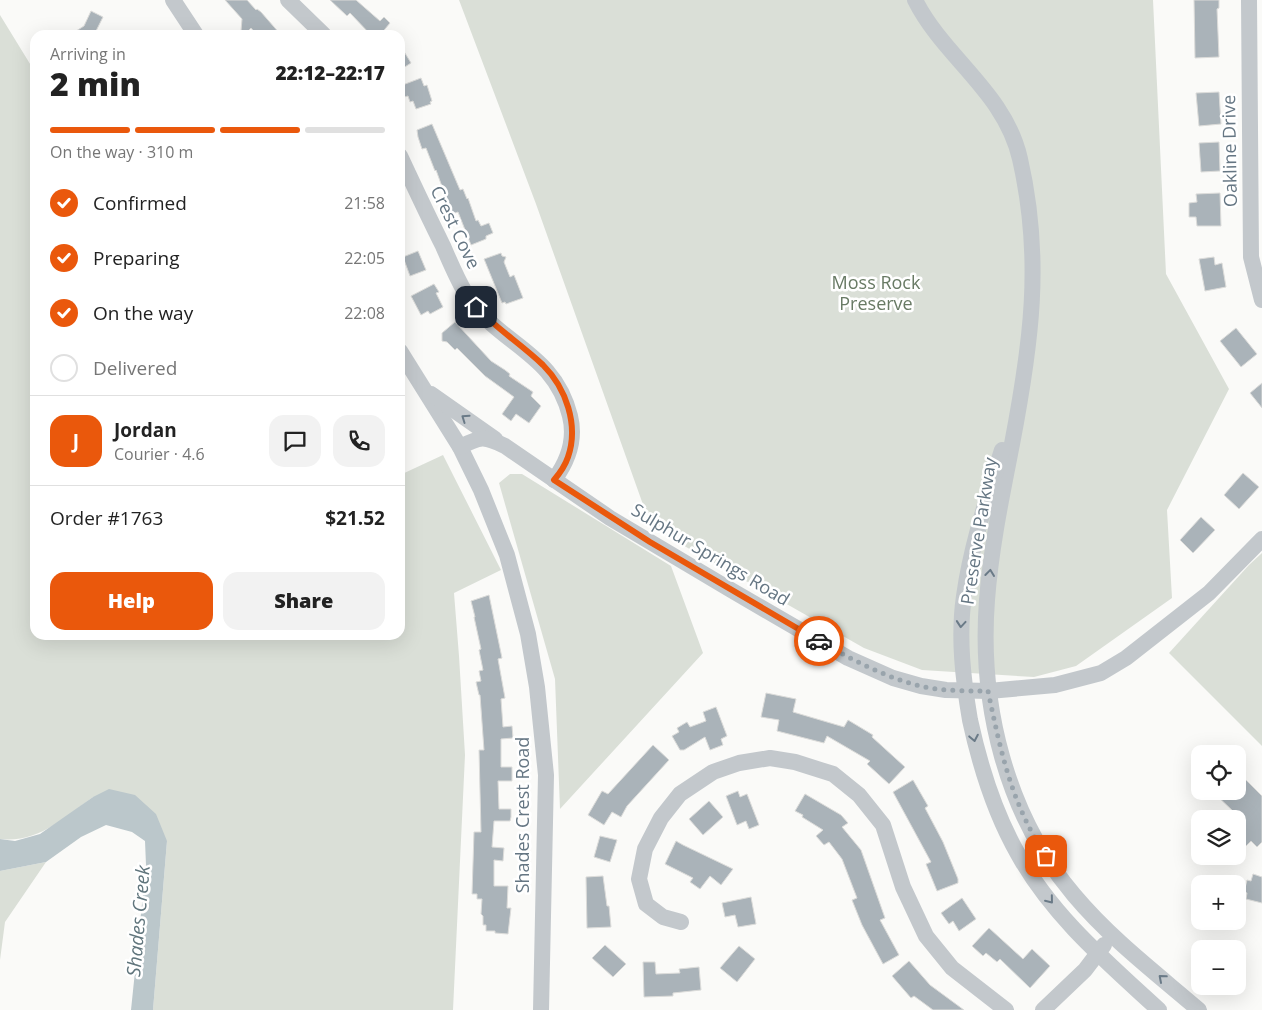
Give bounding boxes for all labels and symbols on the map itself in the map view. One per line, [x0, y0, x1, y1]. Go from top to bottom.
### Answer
street label: Oakline Drive [1216, 95, 1242, 207]
street label: Crest Cove [426, 181, 486, 273]
park label: Moss Rock Preserve [832, 270, 921, 315]
pin [455, 286, 497, 328]
one-way arrow [461, 415, 471, 424]
street label: Preserve Parkway [955, 455, 1002, 606]
street label: Sulphur Springs Road [628, 497, 794, 611]
one-way arrow [984, 568, 995, 576]
courier [794, 616, 844, 666]
one-way arrow [956, 620, 967, 628]
one-way arrow [968, 734, 979, 743]
street label: Shades Crest Road [510, 737, 534, 893]
pin [1025, 835, 1067, 877]
water label: Shades Creek [120, 864, 156, 978]
one-way arrow [1044, 894, 1053, 903]
one-way arrow [1158, 975, 1167, 984]

